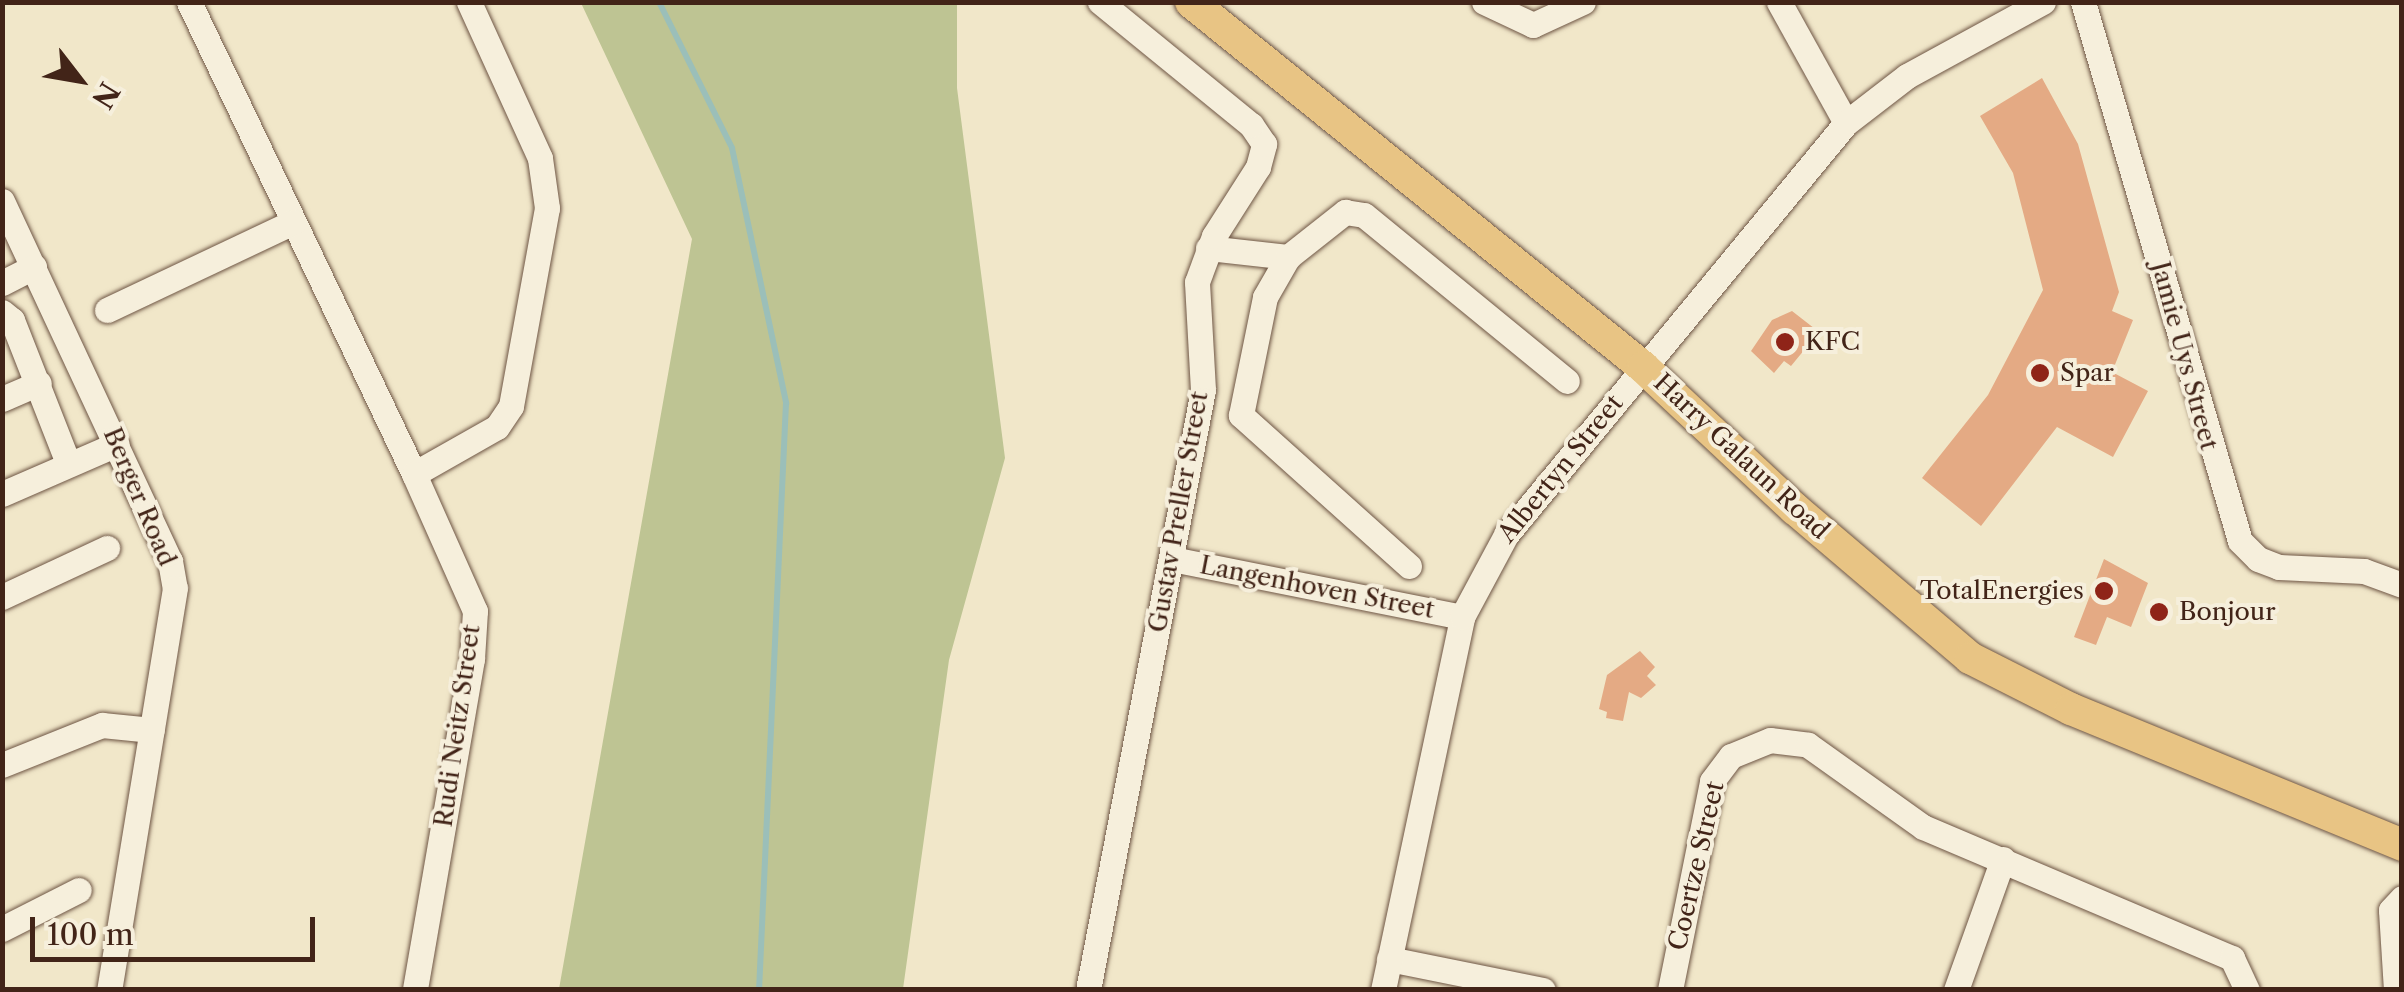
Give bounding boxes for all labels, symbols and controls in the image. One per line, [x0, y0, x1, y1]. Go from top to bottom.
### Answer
north arrow [30, 30, 130, 130]
text: N [85, 76, 127, 115]
street label: Jamie Uys Street [2144, 259, 2224, 453]
place label: KFC [1805, 327, 1860, 357]
marker: KFC [1774, 331, 1796, 353]
place label: Spar [2060, 358, 2114, 388]
marker: Spar [2029, 362, 2051, 384]
street label: Harry Galaun Road [1647, 368, 1835, 546]
street label: Gustav Preller Street [1143, 389, 1215, 635]
street label: Albertyn Street [1492, 389, 1630, 549]
street label: Berger Road [96, 423, 182, 571]
street label: Langenhoven Street [1197, 551, 1437, 625]
place label: TotalEnergies [1920, 576, 2084, 606]
marker: TotalEnergies [2093, 580, 2115, 602]
place label: Bonjour [2179, 597, 2276, 627]
marker: Bonjour [2148, 601, 2170, 623]
street label: Rudi Neitz Street [429, 623, 487, 829]
street label: Coertze Street [1663, 779, 1731, 953]
scale bar [35, 897, 320, 959]
text: 100 m [47, 916, 134, 953]

